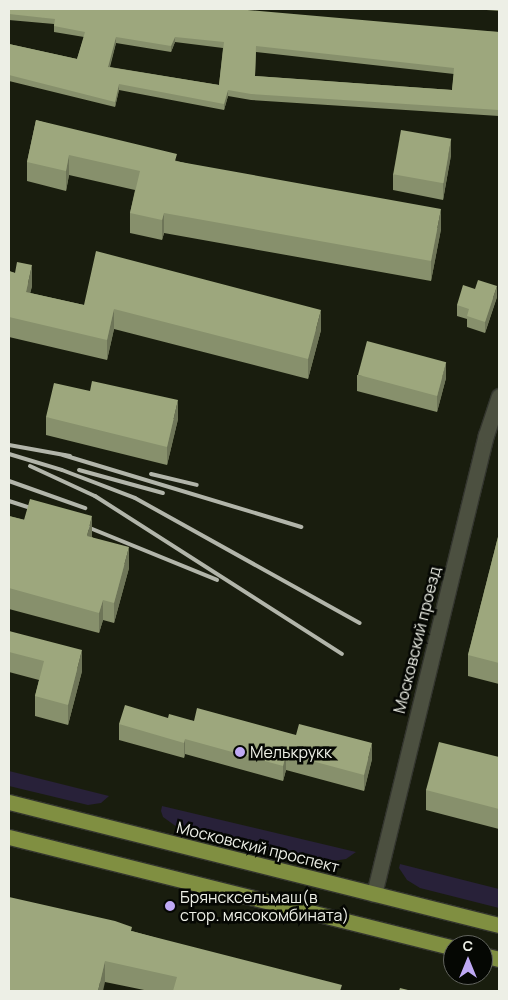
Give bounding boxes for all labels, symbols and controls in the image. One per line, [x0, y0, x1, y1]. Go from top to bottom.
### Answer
street label: Московский проезд [389, 565, 445, 715]
place label: Мелькрукк [250, 742, 332, 762]
marker: Мелькрукк [234, 746, 246, 758]
street label: Московский проспект [175, 817, 341, 877]
place label: Брянсксельмаш(в стор. мясокомбината) [180, 887, 349, 925]
marker: Брянсксельмаш(в стор. мясокомбината) [164, 900, 176, 912]
north arrow [443, 935, 493, 985]
text: С [463, 936, 473, 955]

